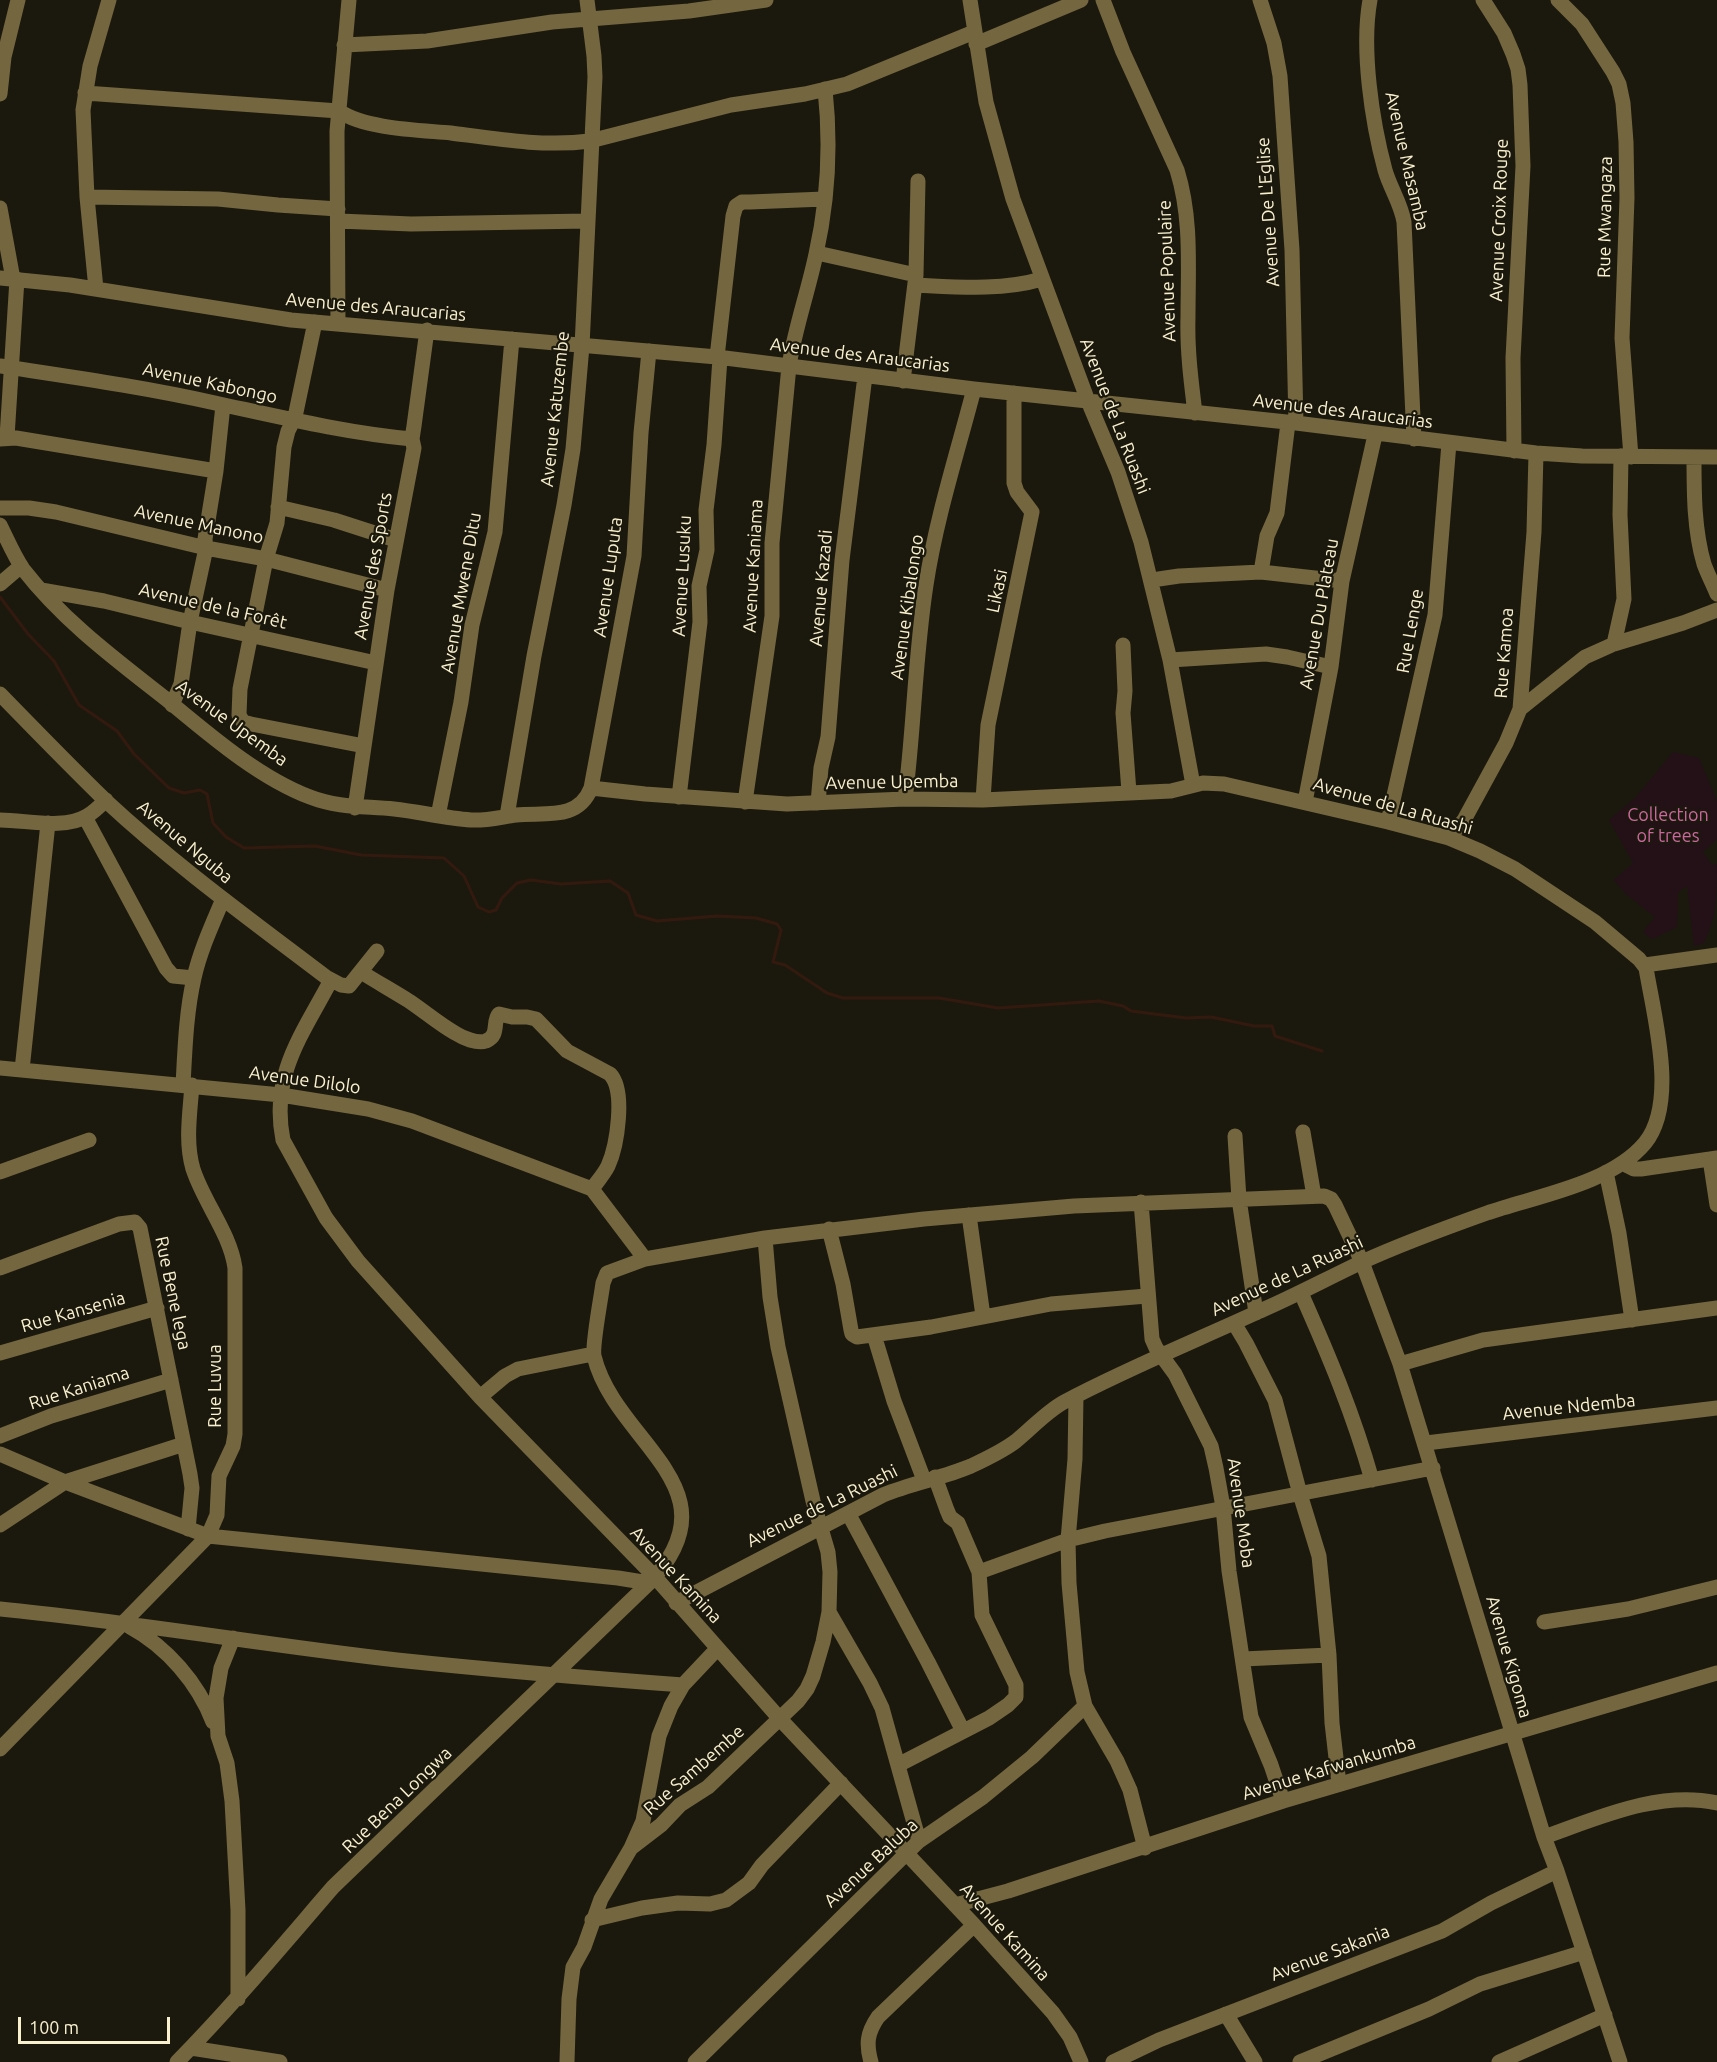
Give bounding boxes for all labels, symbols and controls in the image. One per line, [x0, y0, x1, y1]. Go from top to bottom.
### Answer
street label: Avenue Masamba [1381, 89, 1433, 233]
street label: Avenue De L'Eglise [1252, 136, 1284, 288]
street label: Avenue Croix Rouge [1485, 138, 1513, 302]
street label: Rue Mwangaza [1593, 156, 1617, 278]
street label: Avenue Populaire [1154, 200, 1180, 342]
street label: Avenue des Araucarias [285, 288, 467, 326]
street label: Avenue Katuzembe [536, 330, 574, 488]
street label: Avenue des Araucarias [769, 333, 951, 377]
street label: Avenue de La Ruashi [1075, 335, 1155, 497]
street label: Avenue Kabongo [141, 358, 279, 408]
street label: Avenue des Araucarias [1252, 389, 1434, 433]
street label: Avenue des Sports [349, 491, 397, 641]
street label: Avenue Kaniama [739, 499, 767, 633]
street label: Avenue Manono [133, 500, 265, 548]
street label: Avenue Mwene Ditu [436, 511, 486, 675]
street label: Avenue Luputa [589, 515, 627, 639]
street label: Avenue Lusuku [668, 515, 696, 637]
street label: Avenue Kazadi [805, 529, 837, 647]
street label: Avenue Kibalongo [886, 533, 928, 681]
street label: Avenue Du Plateau [1295, 537, 1343, 691]
street label: Likasi [982, 567, 1012, 615]
street label: Avenue de la Forêt [137, 578, 289, 634]
street label: Rue Lenge [1392, 587, 1428, 675]
street label: Rue Kamoa [1490, 607, 1518, 699]
street label: Avenue Upemba [172, 675, 292, 771]
street label: Avenue Upemba [825, 770, 959, 794]
street label: Avenue de La Ruashi [1311, 773, 1475, 839]
street label: Avenue Nguba [133, 796, 237, 888]
park label: Collection of trees [1627, 804, 1709, 846]
street label: Avenue Dilolo [248, 1061, 362, 1099]
street label: Avenue de La Ruashi [1208, 1231, 1366, 1321]
street label: Rue Bene lega [150, 1234, 196, 1352]
street label: Rue Kansenia [18, 1287, 128, 1337]
street label: Rue Luvua [204, 1344, 226, 1428]
street label: Rue Kaniama [26, 1362, 132, 1414]
street label: Avenue Ndemba [1502, 1389, 1636, 1425]
street label: Avenue Moba [1223, 1457, 1259, 1569]
street label: Avenue de La Ruashi [743, 1460, 901, 1552]
street label: Avenue Kamina [626, 1522, 726, 1628]
street label: Avenue Kigoma [1481, 1593, 1537, 1721]
street label: Rue Sambembe [639, 1720, 749, 1820]
street label: Avenue Kafwankumba [1240, 1731, 1418, 1805]
street label: Rue Bena Longwa [338, 1742, 456, 1858]
street label: Avenue Baluba [820, 1814, 922, 1912]
street label: Avenue Kamina [955, 1879, 1055, 1985]
street label: Avenue Sakania [1267, 1920, 1393, 1986]
scale bar [21, 2005, 172, 2043]
text: 100 m [29, 2017, 79, 2037]

